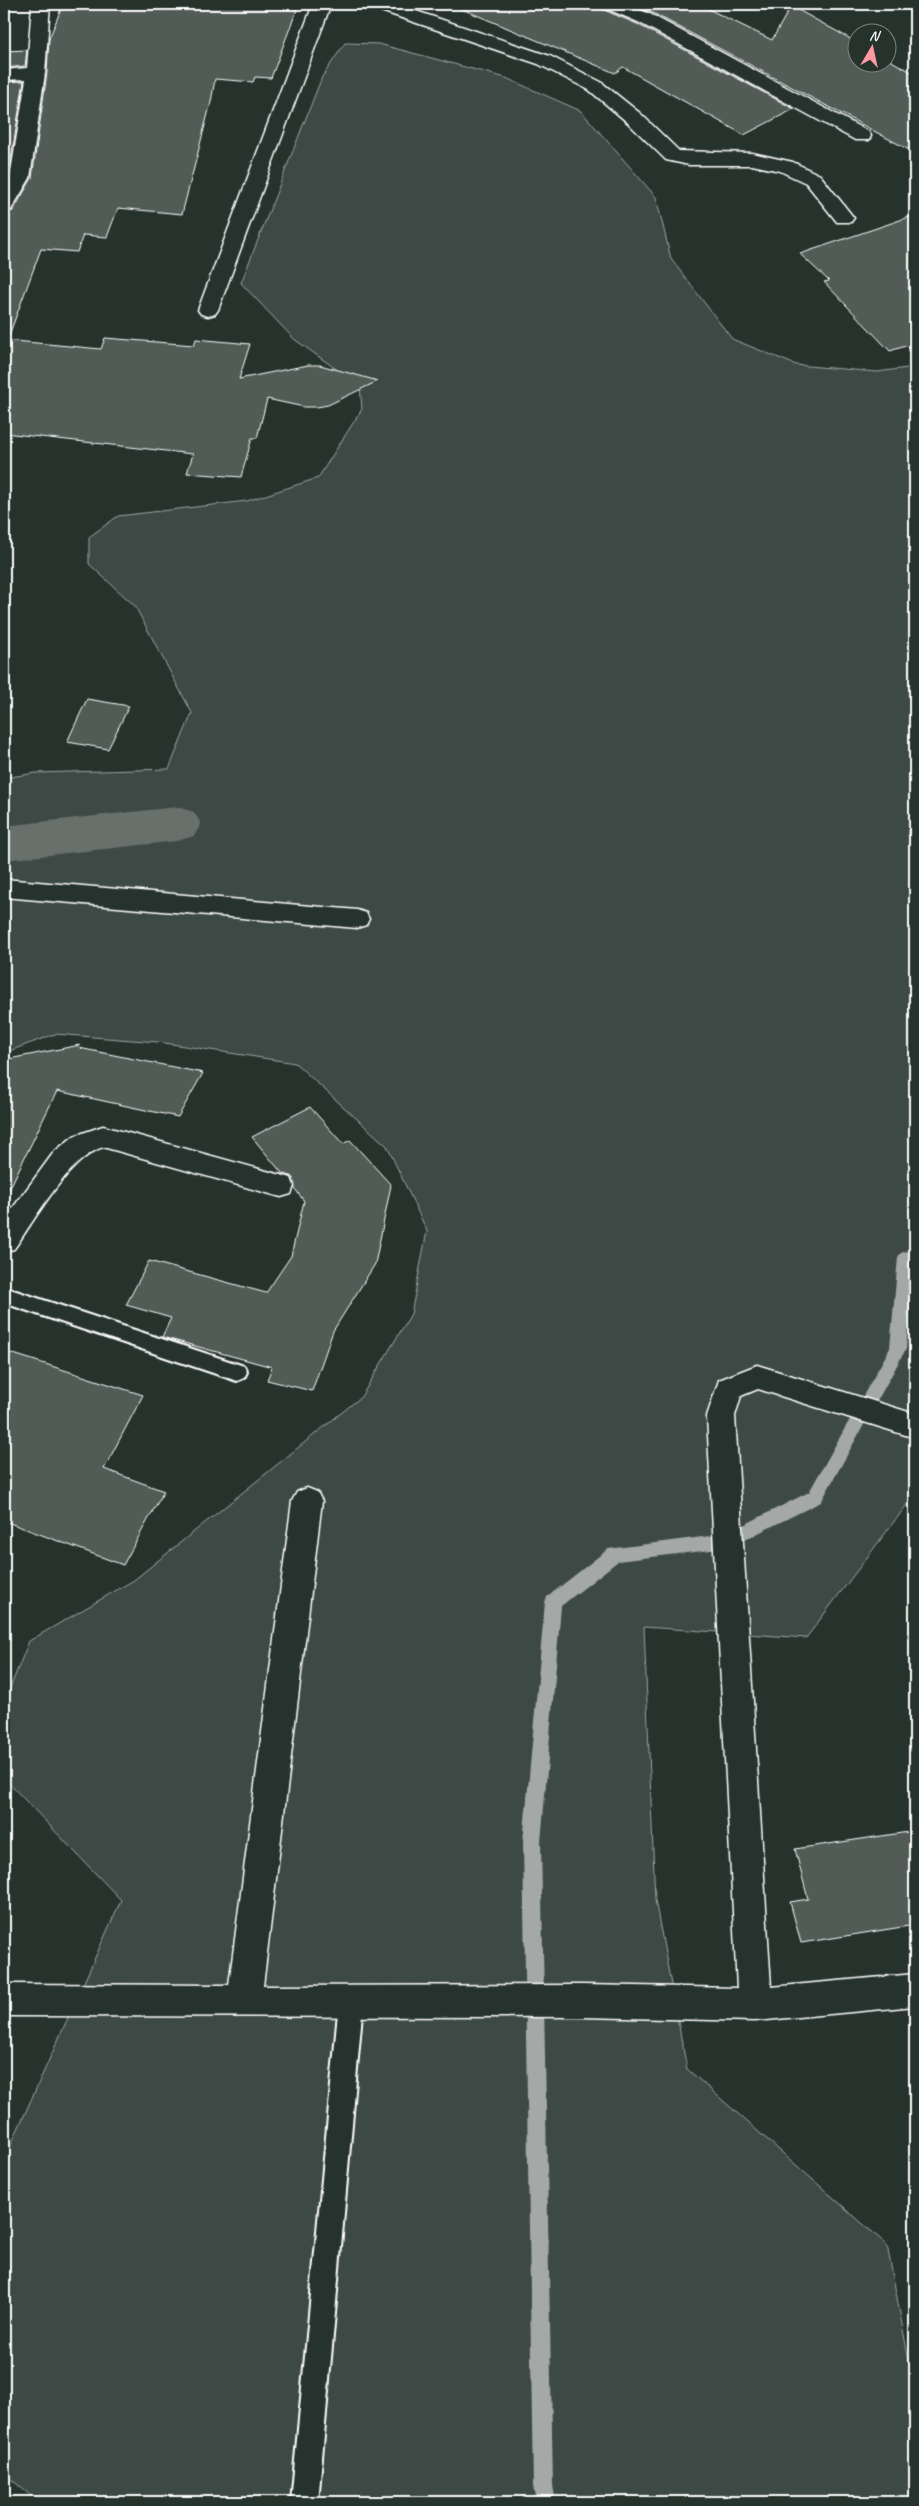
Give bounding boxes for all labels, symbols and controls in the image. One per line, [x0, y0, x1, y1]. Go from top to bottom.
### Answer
north arrow [846, 22, 896, 72]
text: N [868, 27, 882, 45]

